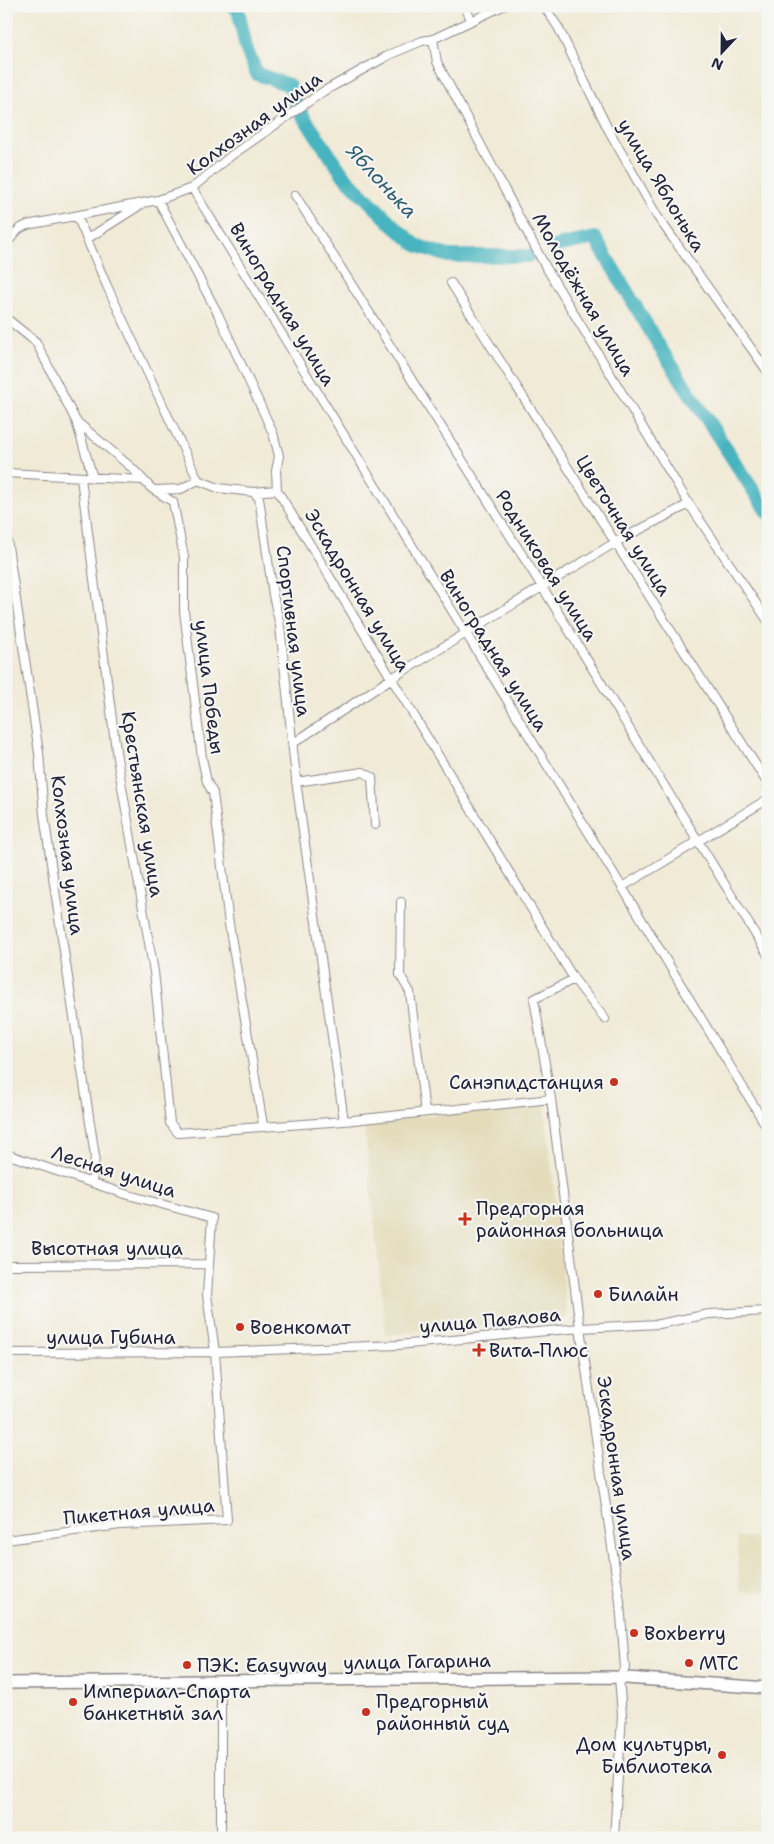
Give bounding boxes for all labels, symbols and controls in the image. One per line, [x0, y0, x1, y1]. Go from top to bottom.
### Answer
north arrow [696, 28, 746, 78]
text: N [709, 54, 726, 74]
street label: Колхозная улица [182, 66, 327, 181]
street label: улица Яблонька [612, 114, 711, 257]
water label: Яблонька [340, 138, 423, 224]
street label: Молодёжная улица [526, 208, 641, 381]
street label: Виноградная улица [224, 218, 341, 391]
street label: Цветочная улица [570, 450, 677, 601]
street label: Родниковая улица [490, 485, 603, 646]
street label: Эскадронная улица [299, 504, 416, 676]
street label: Спортивная улица [271, 544, 316, 718]
street label: Виноградная улица [434, 565, 554, 736]
street label: улица Победы [189, 618, 230, 756]
street label: Крестьянская улица [115, 709, 170, 899]
street label: Колхозная улица [45, 774, 90, 937]
place label: Санэпидстанция [449, 1070, 604, 1095]
marker: Санэпидстанция [608, 1076, 620, 1088]
street label: Лесная улица [48, 1140, 179, 1203]
place label: Предгорная районная больница [476, 1196, 663, 1243]
marker: Предгорная районная больница [458, 1212, 472, 1226]
street label: Высотная улица [31, 1236, 183, 1261]
place label: Билайн [608, 1282, 679, 1307]
marker: Билайн [592, 1288, 604, 1300]
street label: улица Павлова [418, 1302, 562, 1339]
place label: Военкомат [250, 1315, 351, 1340]
marker: Военкомат [234, 1321, 246, 1333]
street label: улица Губина [46, 1325, 176, 1350]
place label: Вита-Плюс [489, 1338, 588, 1363]
marker: Вита-Плюс [473, 1344, 485, 1356]
street label: Эскадронная улица [591, 1374, 642, 1562]
street label: Пикетная улица [62, 1492, 216, 1531]
place label: Boxberry [644, 1621, 726, 1646]
marker: Boxberry [628, 1627, 640, 1639]
street label: улица Гагарина [343, 1648, 491, 1675]
place label: МТС [699, 1651, 739, 1676]
place label: ПЭК: Easyway [197, 1653, 327, 1678]
marker: МТС [683, 1657, 695, 1669]
marker: ПЭК: Easyway [181, 1659, 193, 1671]
place label: Империал-Спарта банкетный зал [83, 1679, 251, 1726]
place label: Предгорный районный суд [376, 1689, 509, 1736]
marker: Империал-Спарта банкетный зал [67, 1696, 79, 1708]
marker: Предгорный районный суд [360, 1706, 372, 1718]
place label: Дом культуры, Библиотека [576, 1732, 712, 1779]
marker: Дом культуры, Библиотека [716, 1749, 728, 1761]

